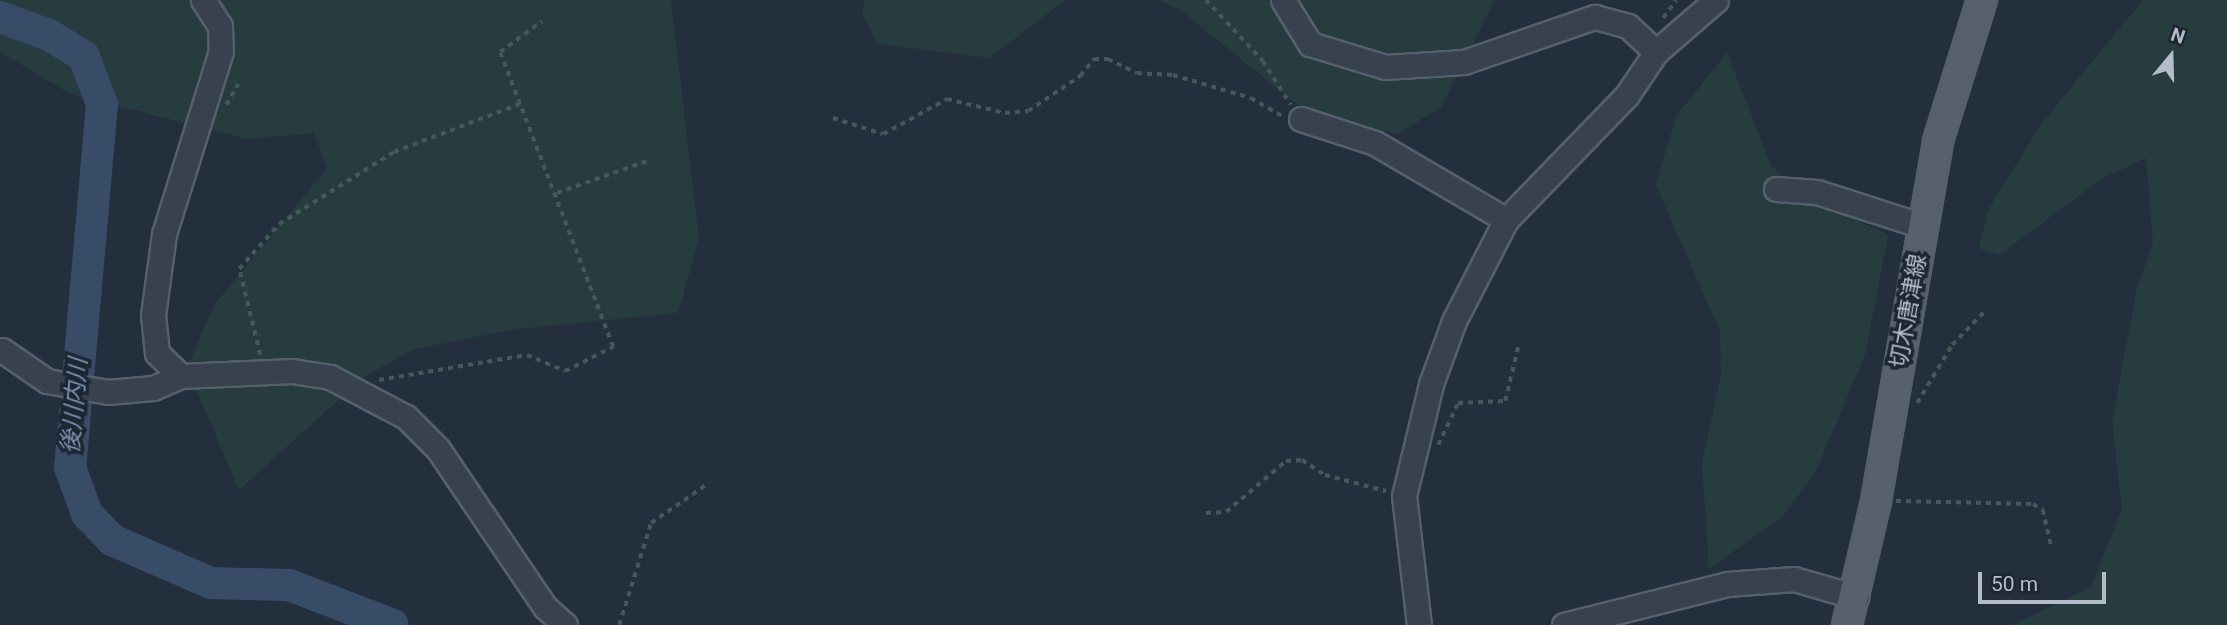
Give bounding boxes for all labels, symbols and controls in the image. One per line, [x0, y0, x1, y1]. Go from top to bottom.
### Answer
north arrow [2136, 21, 2206, 91]
text: N [2168, 23, 2188, 49]
street label: 切木唐津線 [1885, 252, 1933, 370]
water label: 後川内川 [56, 357, 94, 455]
scale bar [1982, 558, 2110, 602]
text: 50 m [1991, 572, 2038, 596]

